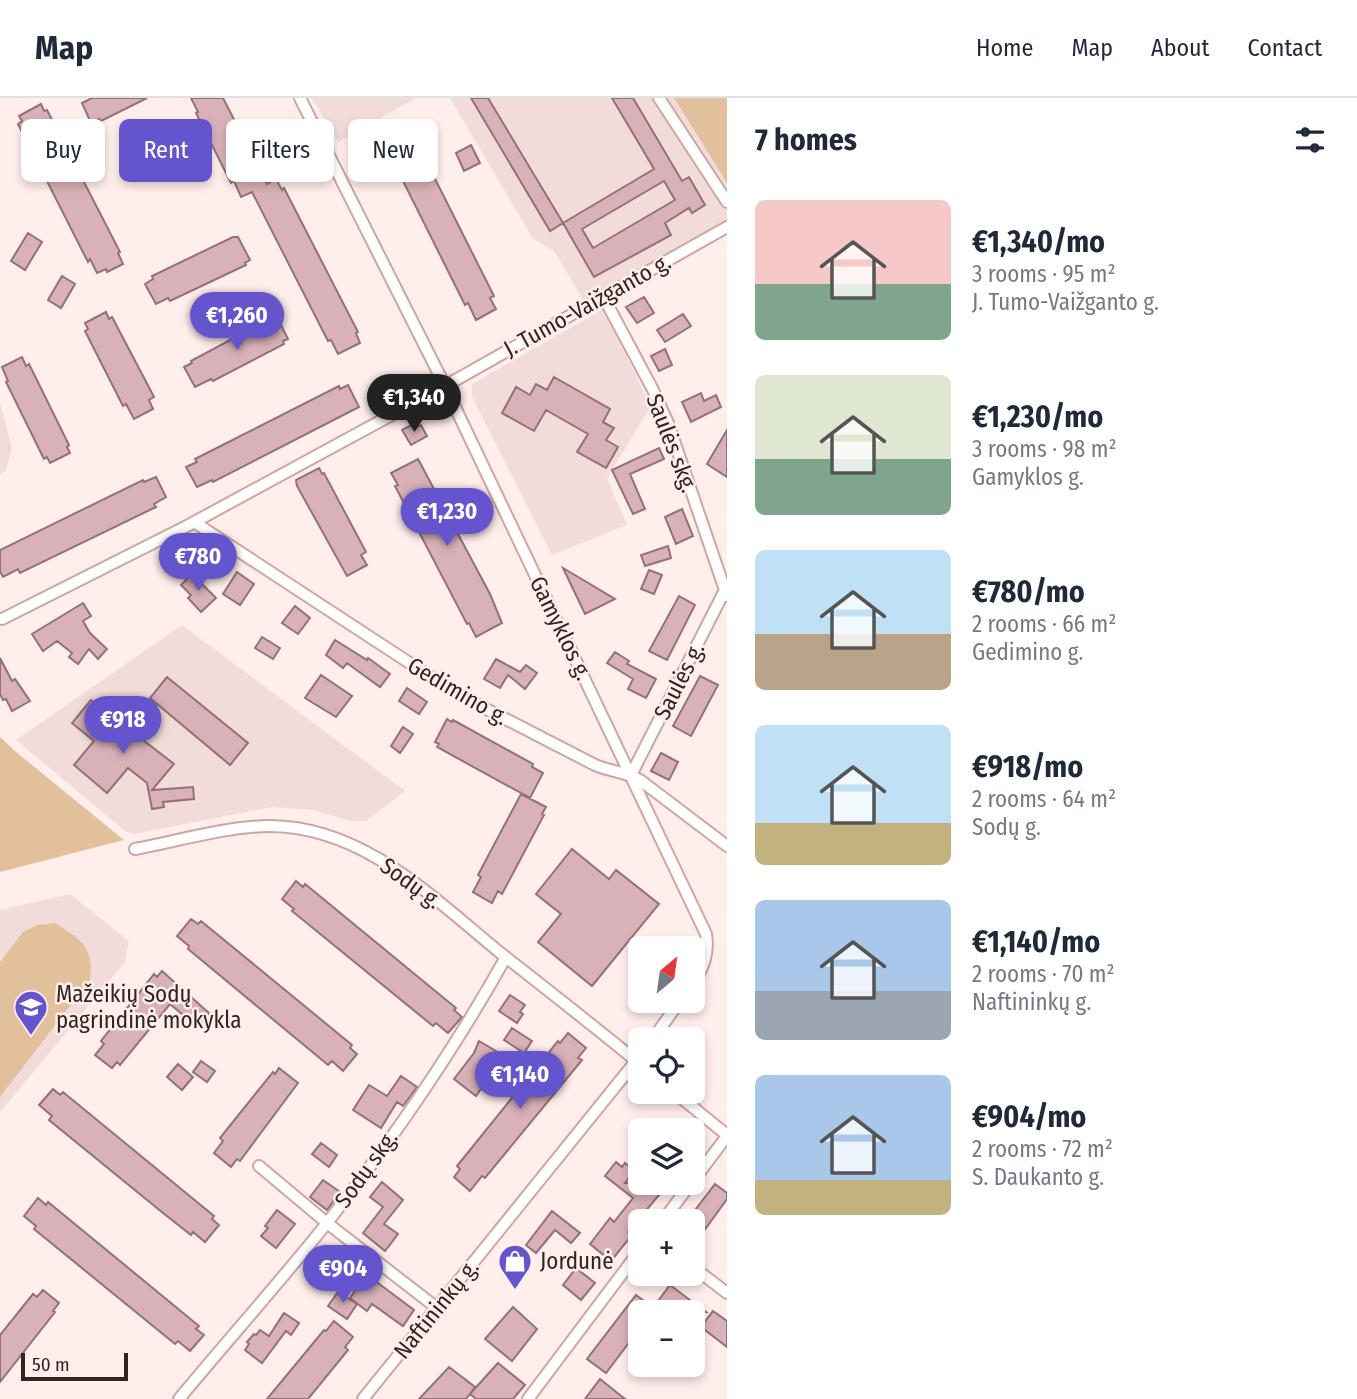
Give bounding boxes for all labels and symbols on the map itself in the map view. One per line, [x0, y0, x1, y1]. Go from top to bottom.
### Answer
street label: J. Tumo-Vaižganto g. [498, 247, 676, 363]
pin: €1,260 [180, 292, 294, 352]
pin: €1,340 [357, 374, 471, 434]
street label: Saulės skg. [640, 390, 704, 496]
pin: €1,230 [390, 489, 504, 548]
pin: €780 [157, 533, 239, 593]
street label: Gamyklos g. [524, 572, 598, 684]
street label: Saulės g. [648, 638, 710, 724]
street label: Gedimino g. [403, 651, 513, 731]
pin: €918 [82, 696, 164, 756]
street label: Sodų g. [375, 851, 447, 915]
north arrow [628, 936, 705, 1013]
place label: Mažeikių Sodų pagrindinė mokykla [56, 980, 242, 1034]
school or university icon: Mažeikių Sodų pagrindinė mokykla [12, 988, 50, 1037]
pin: €1,140 [463, 1052, 577, 1111]
street label: Sodų skg. [328, 1125, 404, 1213]
shop icon: Jordunė [496, 1242, 534, 1291]
pin: €904 [302, 1246, 384, 1305]
place label: Jordunė [540, 1247, 614, 1275]
street label: Naftininkų g. [388, 1254, 484, 1364]
scale bar [21, 1350, 128, 1382]

